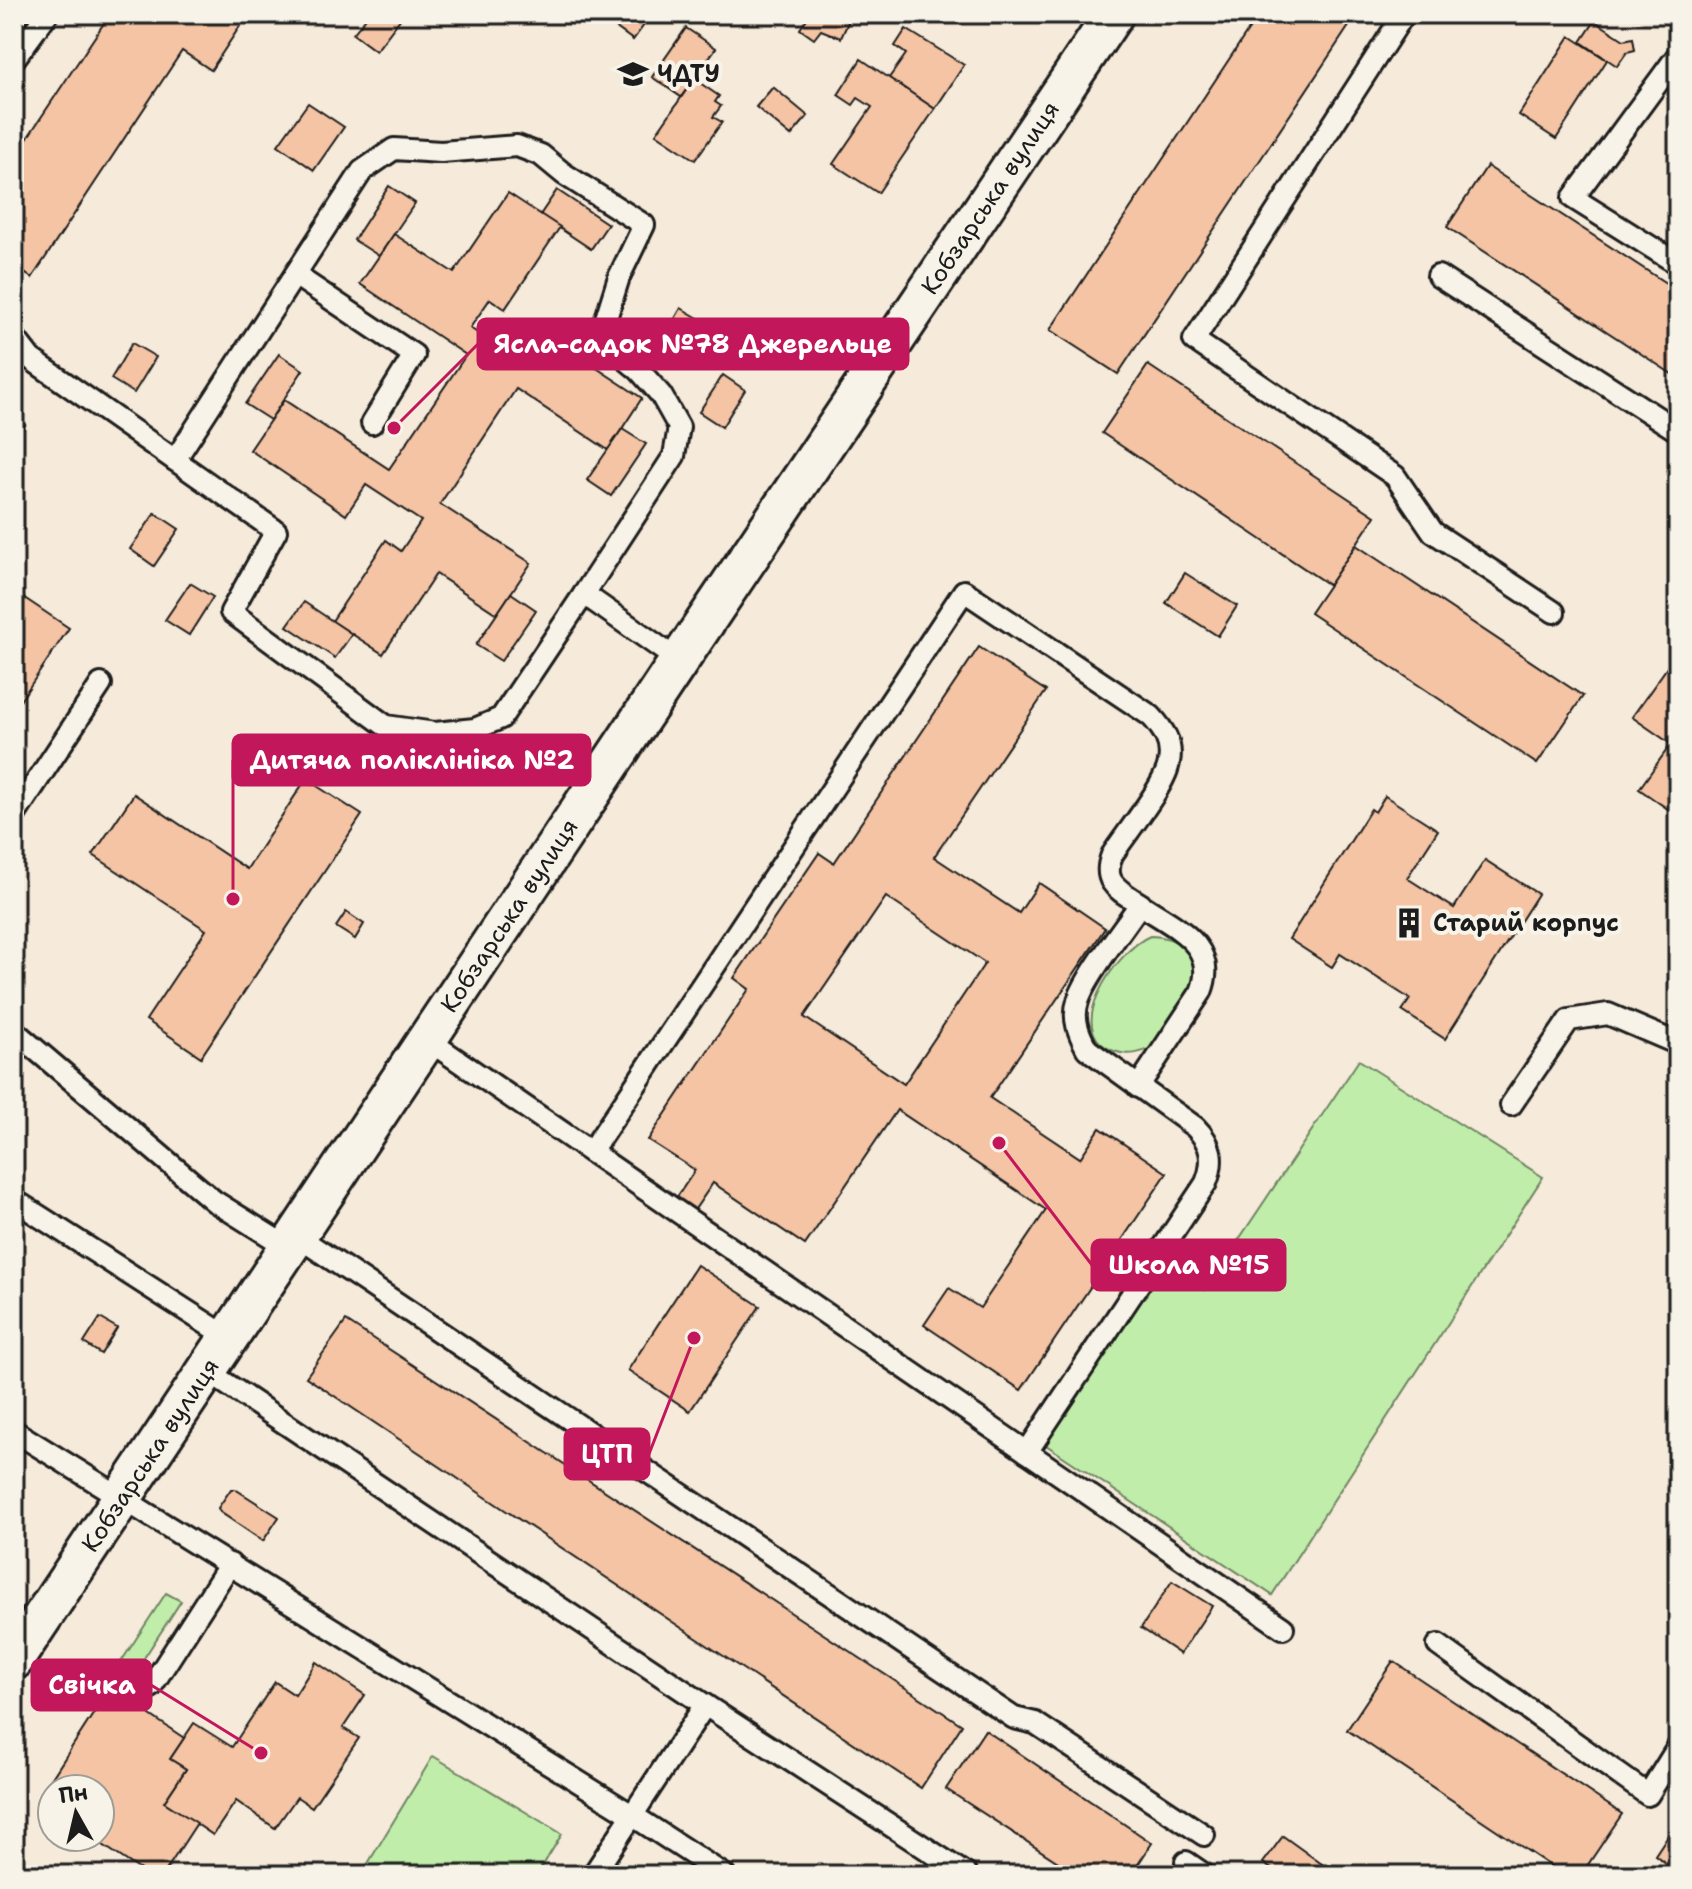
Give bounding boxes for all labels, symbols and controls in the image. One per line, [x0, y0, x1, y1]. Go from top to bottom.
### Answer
school or university icon: ЧДТУ [616, 57, 650, 91]
place label: ЧДТУ [657, 58, 720, 90]
street label: Кобзарська вулиця [914, 95, 1067, 301]
callout: Ясла-садок №78 Джерельце [478, 319, 908, 369]
text: Ясла-садок №78 Джерельце [494, 326, 892, 361]
callout: Дитяча поліклініка №2 [233, 735, 590, 785]
text: Дитяча поліклініка №2 [250, 742, 574, 777]
street label: Кобзарська вулиця [433, 813, 586, 1019]
building icon: Старий корпус [1392, 906, 1426, 940]
place label: Старий корпус [1433, 907, 1619, 939]
callout: Школа №15 [1092, 1240, 1285, 1290]
text: Школа №15 [1108, 1247, 1270, 1282]
street label: Кобзарська вулиця [74, 1352, 226, 1558]
callout: ЦТП [565, 1429, 649, 1479]
text: ЦТП [581, 1436, 633, 1471]
callout: Свічка [32, 1660, 151, 1710]
text: Свічка [48, 1667, 136, 1702]
north arrow [36, 1773, 116, 1853]
text: Пн [57, 1777, 90, 1810]

